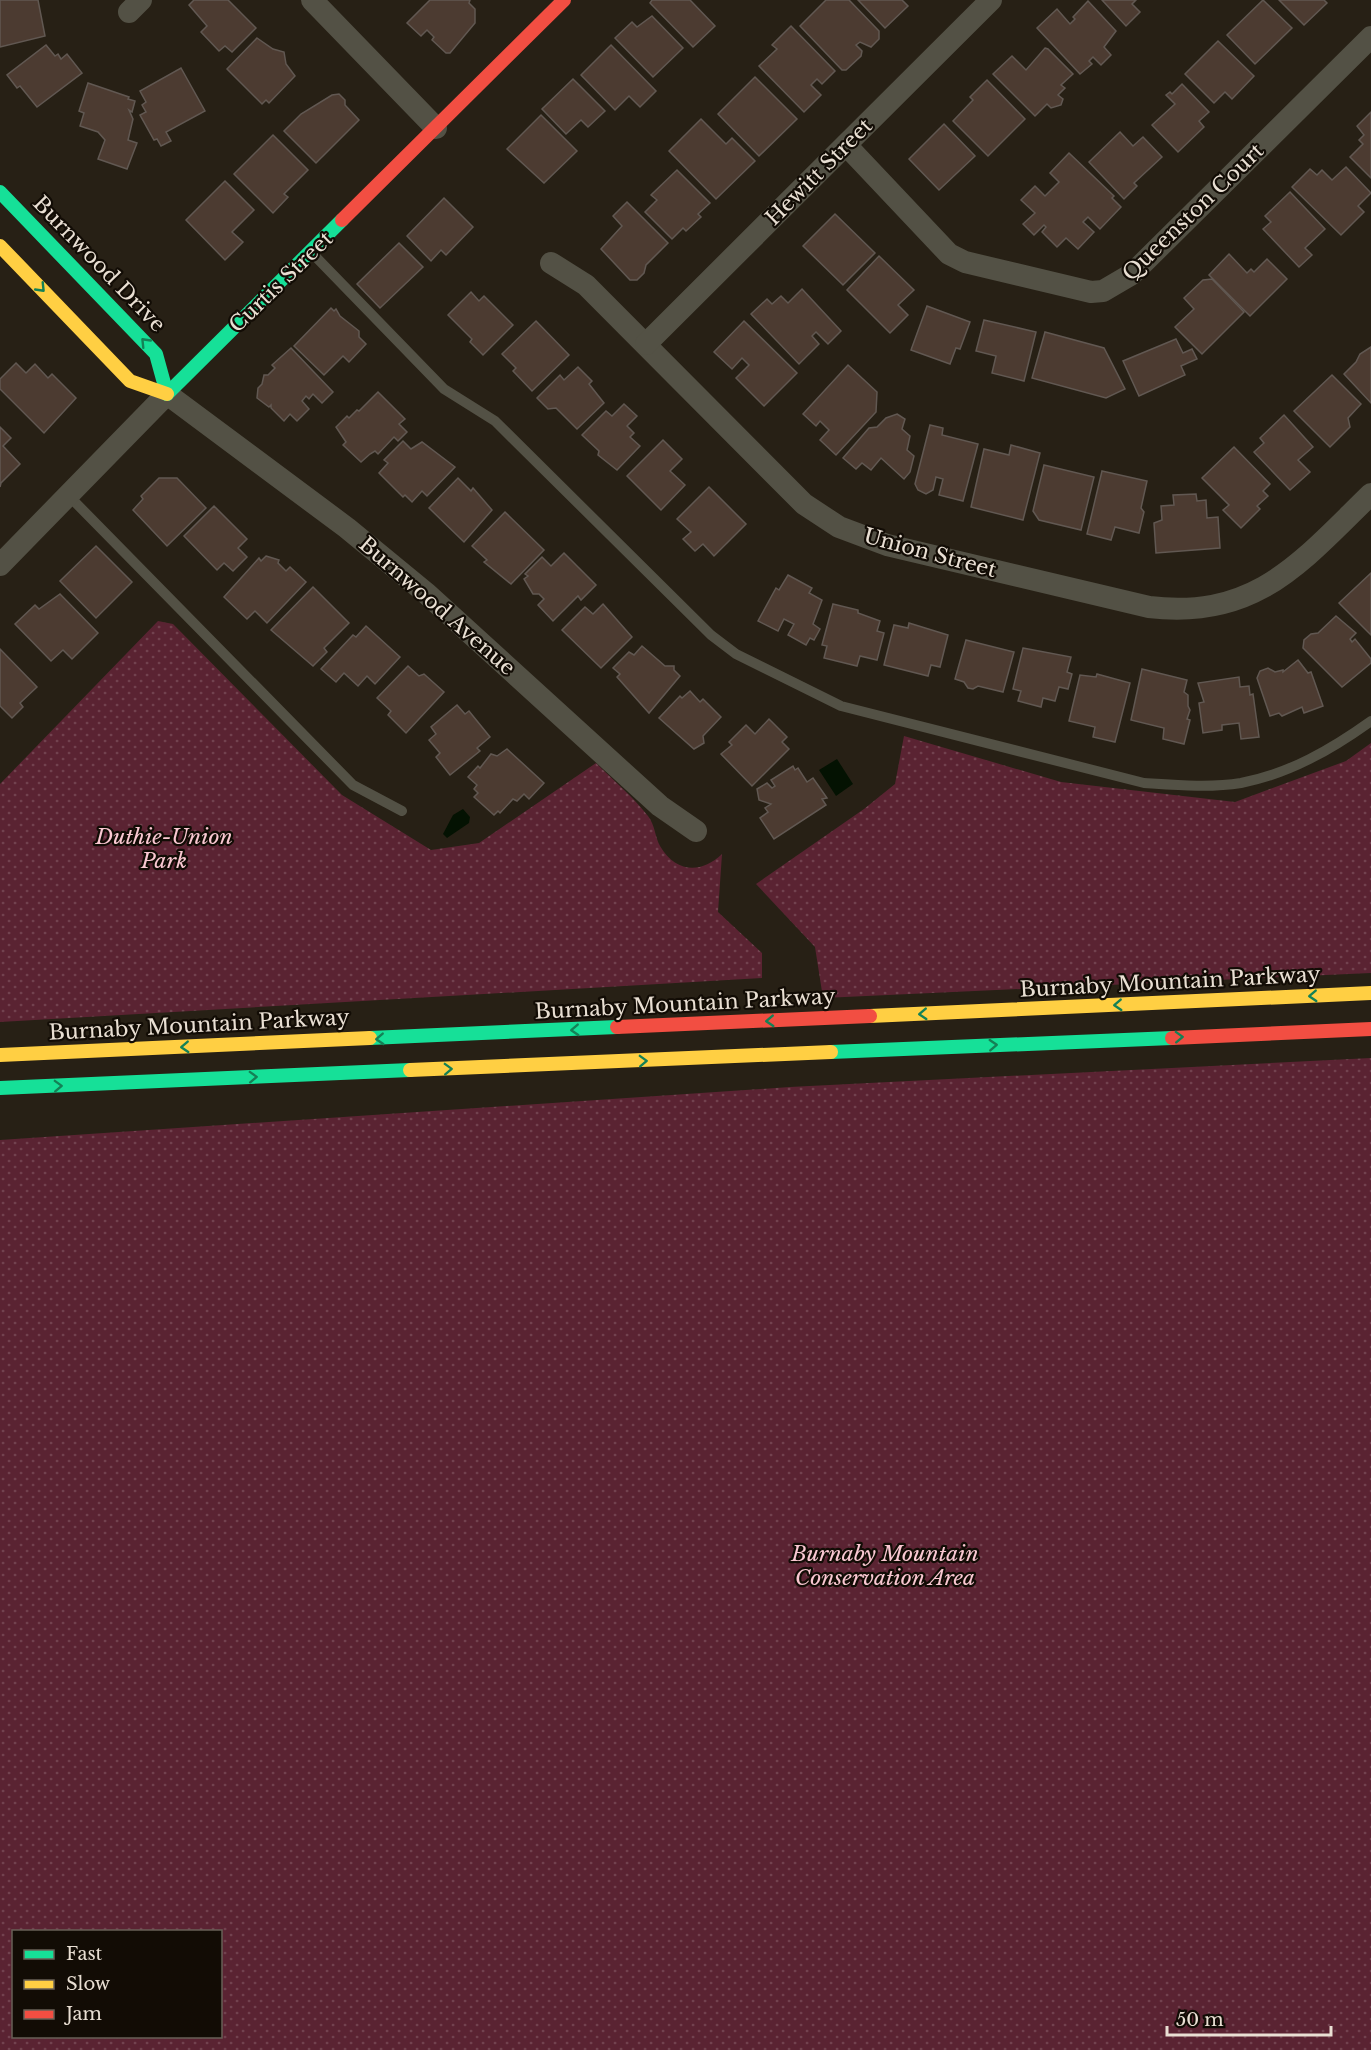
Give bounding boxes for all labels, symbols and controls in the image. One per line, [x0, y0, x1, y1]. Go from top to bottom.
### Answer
street label: Hewitt Street [760, 113, 878, 231]
street label: Queenston Court [1117, 138, 1269, 286]
street label: Burnwood Drive [27, 190, 171, 338]
street label: Curtis Street [223, 226, 339, 338]
one-way arrow [33, 281, 44, 292]
one-way arrow [141, 338, 152, 348]
street label: Union Street [861, 523, 999, 583]
street label: Burnwood Avenue [354, 531, 520, 681]
park label: Duthie-Union Park [94, 824, 233, 874]
street label: Burnaby Mountain Parkway [1019, 961, 1322, 1003]
street label: Burnaby Mountain Parkway [534, 983, 837, 1025]
one-way arrow [1308, 989, 1317, 1002]
one-way arrow [1113, 999, 1122, 1012]
street label: Burnaby Mountain Parkway [48, 1004, 351, 1046]
one-way arrow [918, 1008, 927, 1021]
one-way arrow [765, 1015, 774, 1028]
one-way arrow [570, 1023, 579, 1036]
one-way arrow [1175, 1031, 1184, 1044]
one-way arrow [375, 1032, 384, 1045]
one-way arrow [988, 1039, 997, 1052]
one-way arrow [181, 1041, 190, 1054]
one-way arrow [638, 1054, 647, 1067]
one-way arrow [444, 1062, 453, 1075]
one-way arrow [249, 1071, 258, 1084]
one-way arrow [54, 1079, 63, 1092]
park label: Burnaby Mountain Conservation Area [790, 1541, 979, 1591]
legend [12, 1930, 222, 2038]
text: Fast [66, 1943, 103, 1965]
text: Slow [66, 1973, 111, 1995]
scale bar [1167, 1999, 1330, 2037]
text: Jam [64, 2003, 102, 2025]
text: 50 m [1176, 2009, 1224, 2031]

